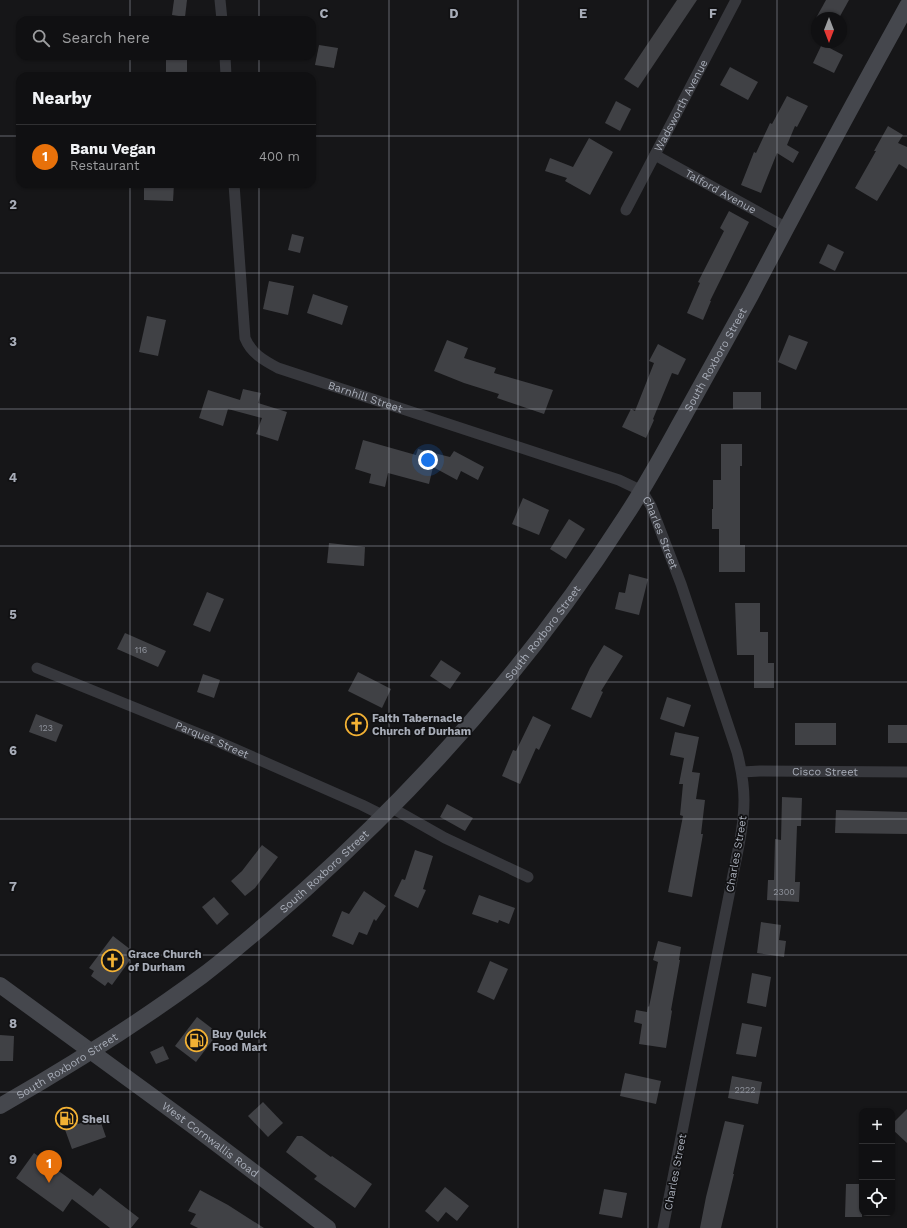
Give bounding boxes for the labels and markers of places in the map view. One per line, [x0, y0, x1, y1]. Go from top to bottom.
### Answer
church icon: Faith Tabernacle Church of Durham [344, 711, 370, 737]
place label: Faith Tabernacle Church of Durham [372, 712, 471, 738]
church icon: Grace Church of Durham [99, 947, 125, 973]
place label: Grace Church of Durham [128, 948, 202, 974]
fuel station icon: Buy Quick Food Mart [184, 1027, 210, 1053]
place label: Buy Quick Food Mart [212, 1028, 267, 1054]
fuel station icon: Shell [53, 1106, 79, 1132]
place label: Shell [82, 1113, 110, 1126]
pin: 1 [36, 1150, 62, 1183]

